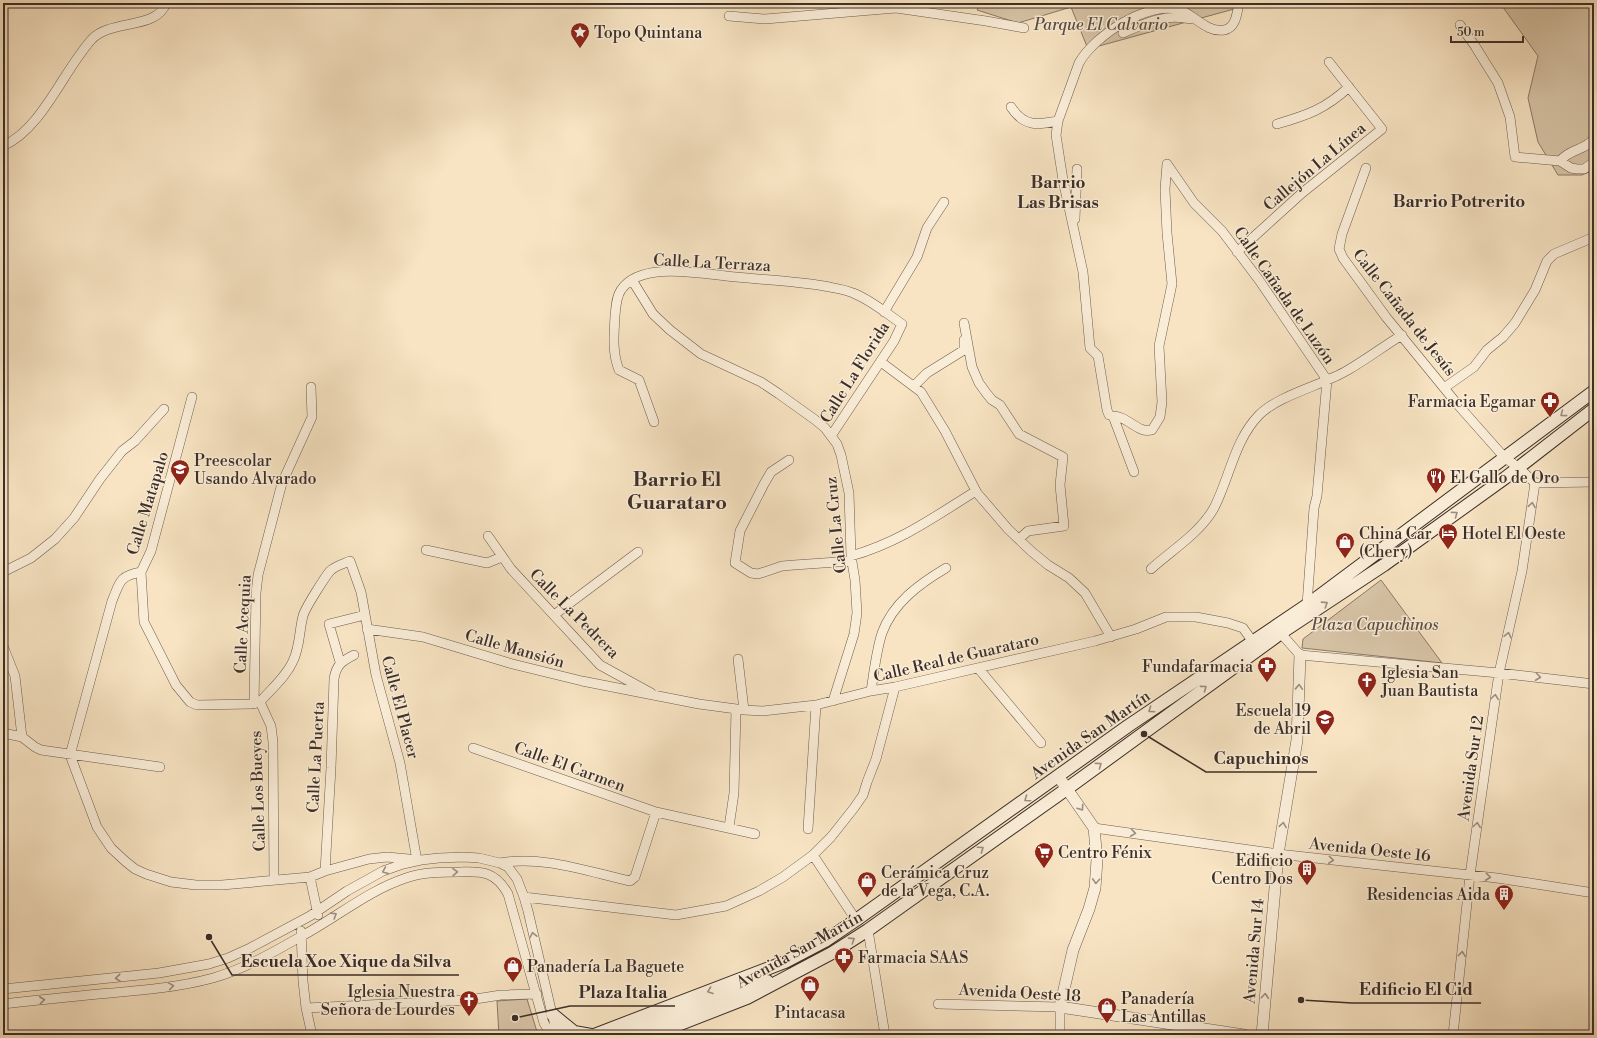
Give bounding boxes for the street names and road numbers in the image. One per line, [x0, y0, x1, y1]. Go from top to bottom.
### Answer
street label: Callejón La Línea [1259, 118, 1371, 215]
street label: Calle Cañada de Luzón [1229, 223, 1340, 369]
street label: Calle Cañada de Jesús [1348, 245, 1460, 380]
street label: Calle La Terraza [653, 250, 772, 276]
street label: Calle La Florida [816, 317, 895, 427]
street label: Calle Matapalo [123, 449, 173, 558]
street label: Calle La Cruz [821, 476, 851, 574]
street label: Calle La Pedrera [525, 565, 624, 663]
street label: Calle Acequia [230, 573, 256, 674]
street label: Calle Mansión [463, 625, 567, 673]
street label: Calle Real de Guarataro [872, 629, 1041, 687]
street label: Calle El Placer [377, 654, 423, 761]
street label: Avenida San Martín [1026, 686, 1155, 784]
street label: Calle La Puerta [303, 700, 329, 813]
street label: Avenida Sur 12 [1454, 714, 1488, 823]
street label: Calle Los Bueyes [246, 730, 270, 852]
street label: Calle El Carmen [511, 738, 628, 796]
street label: Avenida Oeste 16 [1307, 834, 1432, 866]
street label: Avenida Sur 14 [1239, 897, 1269, 1006]
street label: Avenida San Martín [732, 907, 867, 993]
street label: Avenida Oeste 18 [957, 980, 1082, 1006]

